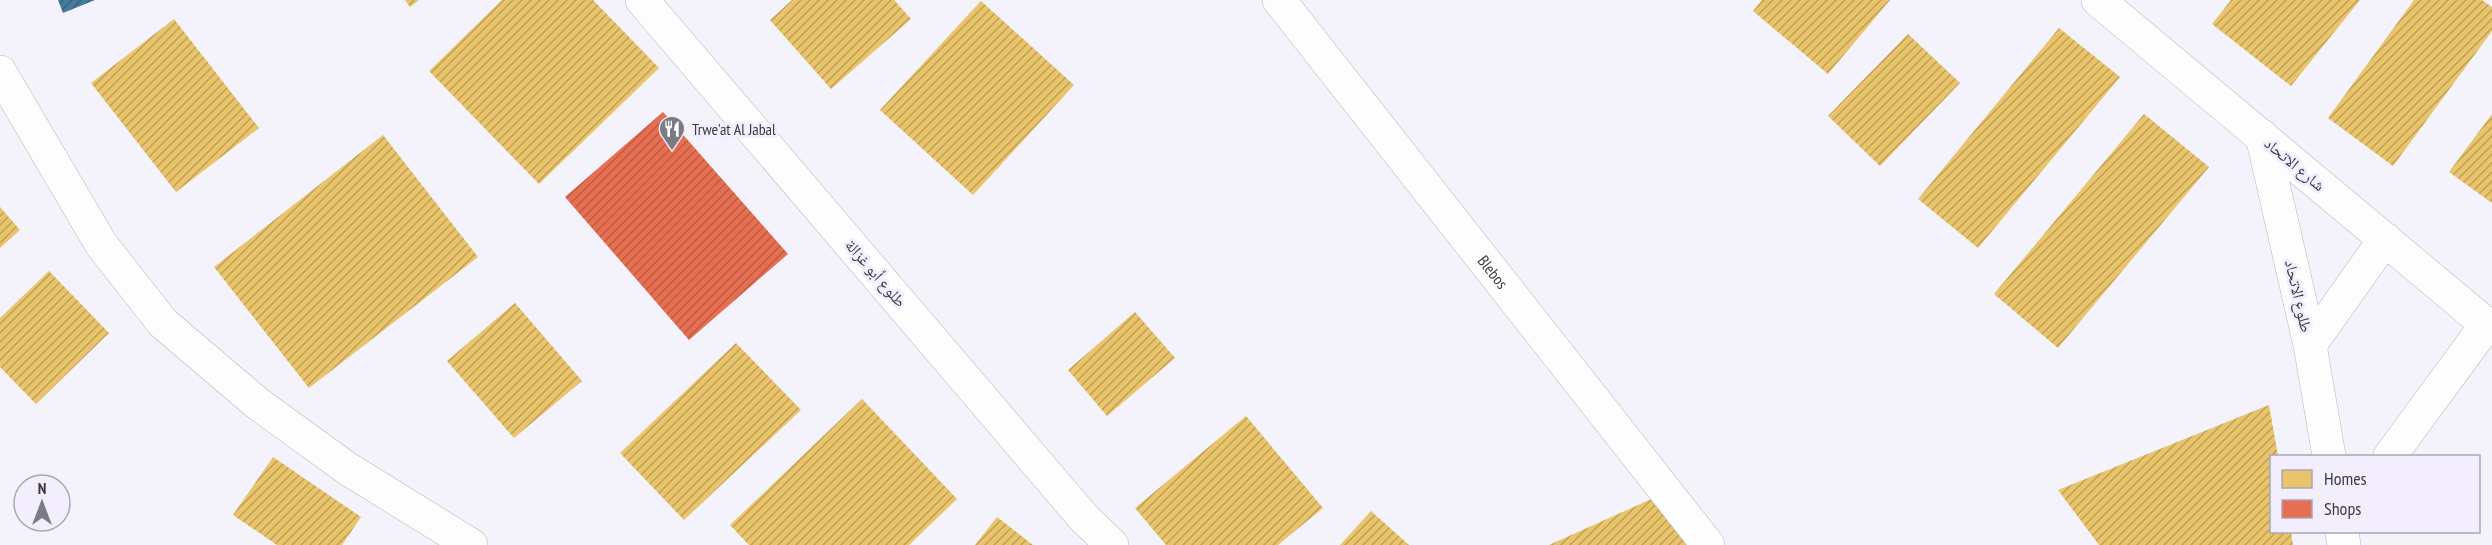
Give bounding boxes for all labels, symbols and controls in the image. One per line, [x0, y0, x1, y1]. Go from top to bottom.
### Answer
restaurant icon: Trwe'at Al Jabal [657, 114, 687, 152]
place label: Trwe'at Al Jabal [692, 119, 776, 139]
street label: شارع الاتحاد [2260, 133, 2329, 196]
street label: طلوع أبو غزالة [840, 235, 911, 312]
street label: Blebos [1474, 251, 1512, 293]
street label: طلوع الاتحاد [2280, 258, 2317, 334]
legend [2270, 455, 2480, 533]
text: Homes [2324, 467, 2367, 490]
north arrow [12, 473, 72, 533]
text: N [38, 478, 46, 498]
text: Shops [2324, 497, 2361, 520]

